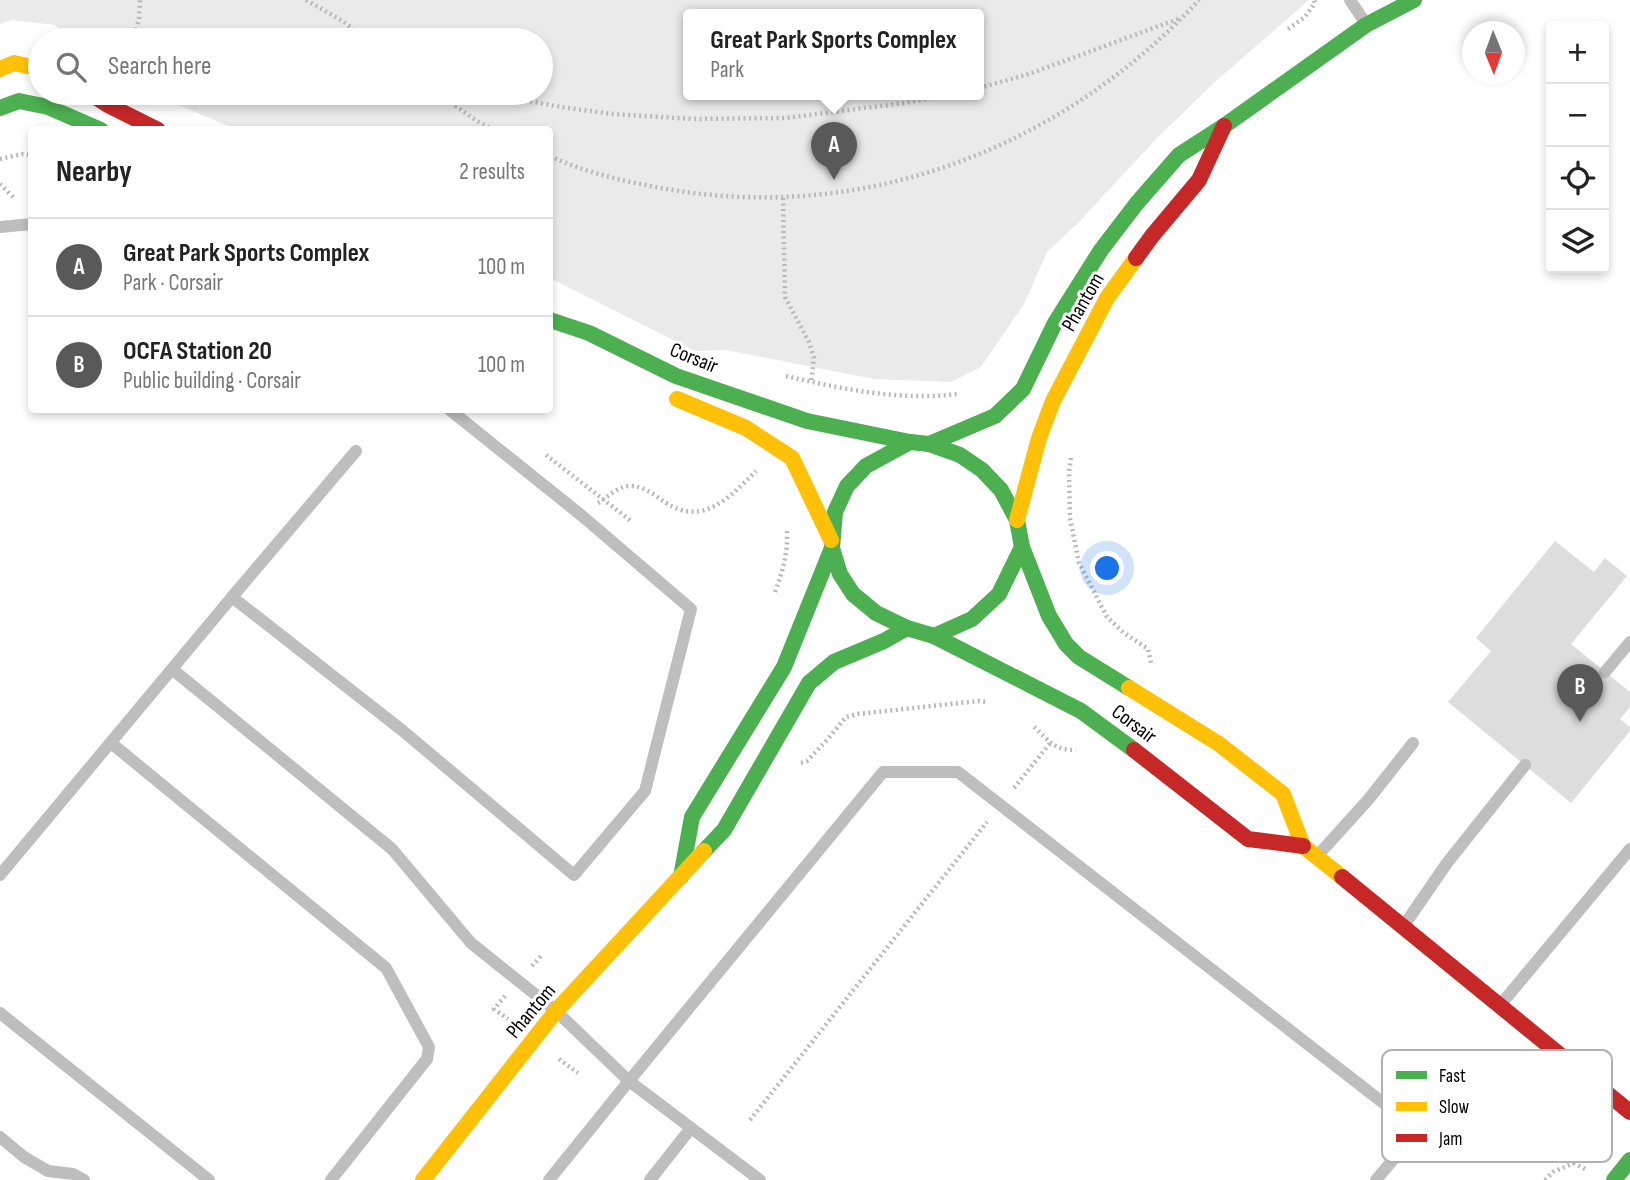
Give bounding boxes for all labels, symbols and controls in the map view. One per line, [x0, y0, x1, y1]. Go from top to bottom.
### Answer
popup [683, 9, 984, 100]
north arrow [1462, 21, 1525, 84]
map controls [1546, 21, 1609, 273]
button: + [1546, 21, 1609, 84]
text: Great Park Sports Complex [710, 25, 957, 56]
search box [28, 28, 553, 105]
icon: search [52, 48, 90, 86]
text: Search here [108, 51, 211, 82]
text: Park [710, 56, 744, 84]
button: − [1546, 84, 1609, 147]
pin: A [811, 122, 857, 180]
button: locate [1546, 147, 1609, 210]
text: Nearby [56, 154, 132, 190]
text: 2 results [459, 158, 525, 186]
button: layers [1546, 210, 1609, 273]
text: Great Park Sports Complex [123, 238, 369, 269]
text: A [74, 253, 84, 281]
text: 100 m [478, 253, 525, 281]
street label: Phantom [1056, 268, 1110, 336]
text: Park · Corsair [123, 269, 223, 297]
text: OCFA Station 20 [123, 336, 272, 367]
street label: Corsair [666, 337, 722, 379]
text: B [74, 351, 84, 379]
text: 100 m [478, 351, 525, 379]
text: Public building · Corsair [123, 367, 301, 395]
your location [1090, 551, 1124, 585]
pin: B [1557, 664, 1603, 722]
street label: Corsair [1107, 699, 1161, 749]
street label: Phantom [501, 979, 561, 1043]
legend [1382, 1050, 1612, 1162]
text: Fast [1439, 1065, 1466, 1088]
text: Slow [1439, 1096, 1469, 1119]
text: Jam [1438, 1128, 1462, 1151]

